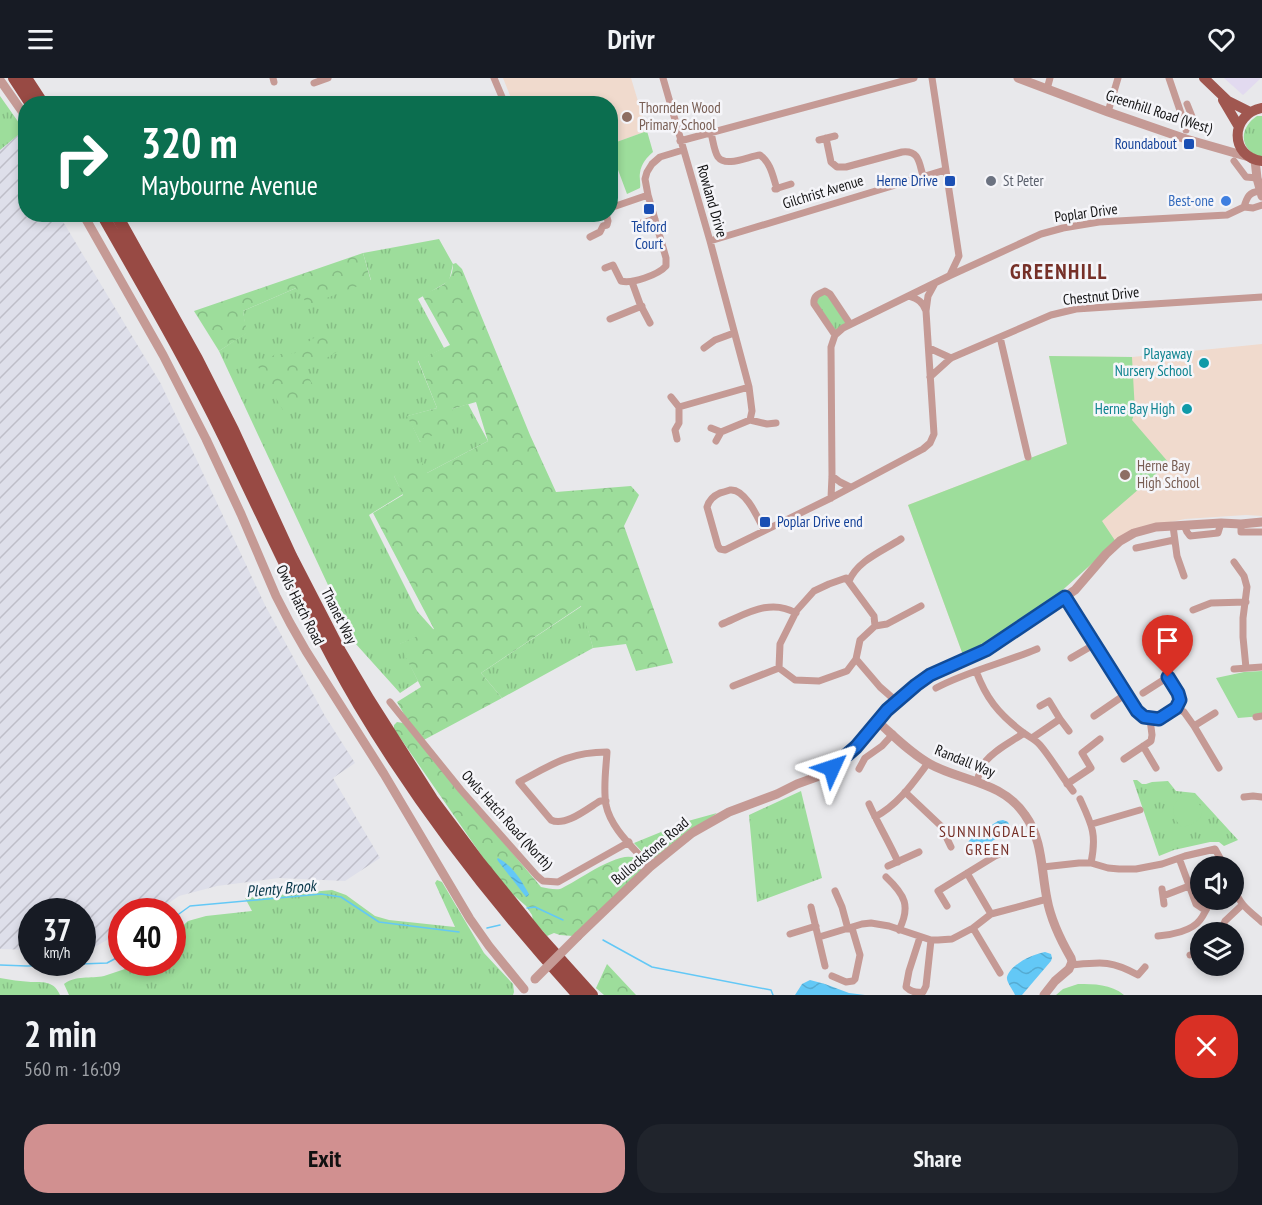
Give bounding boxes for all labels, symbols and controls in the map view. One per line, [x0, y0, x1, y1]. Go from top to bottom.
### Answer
text: Drivr [607, 22, 655, 56]
icon: menu [24, 23, 57, 56]
icon: heart [1205, 23, 1238, 56]
street label: Greenhill Road (West) [1103, 85, 1215, 138]
place label: Thornden Wood Primary School [639, 98, 721, 134]
marker: Thornden Wood Primary School [620, 110, 634, 124]
text: 320 m [141, 115, 238, 170]
icon: right [42, 120, 120, 198]
place label: Roundabout [1115, 134, 1177, 153]
marker: Roundabout [1182, 137, 1196, 151]
street label: Rowland Drive [693, 162, 732, 239]
text: Maybourne Avenue [141, 168, 318, 202]
street label: Gilchrist Avenue [780, 170, 865, 213]
place label: Herne Drive [876, 171, 938, 190]
place label: St Peter [1003, 171, 1044, 190]
marker: Herne Drive [943, 174, 957, 188]
marker: St Peter [984, 174, 998, 188]
place label: Best-one [1168, 191, 1214, 210]
marker: Best-one [1219, 194, 1233, 208]
street label: Poplar Drive [1053, 199, 1119, 226]
marker: Telford Court [642, 202, 656, 216]
place label: Telford Court [631, 217, 667, 253]
district label: GREENHILL [1010, 258, 1108, 285]
street label: Chestnut Drive [1062, 282, 1140, 309]
place label: Playaway Nursery School [1115, 344, 1193, 380]
marker: Playaway Nursery School [1197, 356, 1211, 370]
place label: Herne Bay High [1095, 399, 1175, 418]
marker: Herne Bay High [1180, 402, 1194, 416]
place label: Herne Bay High School [1137, 456, 1200, 492]
marker: Herne Bay High School [1118, 468, 1132, 482]
place label: Poplar Drive end [777, 512, 863, 531]
marker: Poplar Drive end [758, 515, 772, 529]
street label: Owls Hatch Road [272, 561, 329, 648]
street label: Thanet Way [317, 585, 362, 647]
pin [1142, 615, 1193, 677]
icon: arrive [1151, 624, 1184, 657]
position arrow [800, 736, 864, 800]
street label: Randall Way [932, 740, 998, 781]
street label: Owls Hatch Road (North) [458, 766, 557, 874]
street label: Bullockstone Road [607, 813, 692, 889]
district label: SUNNINGDALE GREEN [939, 821, 1037, 859]
map controls [1190, 856, 1244, 976]
button: sound [1190, 856, 1244, 910]
water label: Plenty Brook [245, 875, 318, 901]
speed limit sign: 40 [108, 898, 186, 976]
text: 37 [43, 910, 71, 949]
button: layers [1190, 922, 1244, 976]
text: km/h [44, 943, 70, 962]
text: 2 min [24, 1010, 97, 1057]
button: close [1175, 1015, 1238, 1078]
text: 560 m · 16:09 [24, 1056, 121, 1082]
button: Exit [24, 1124, 625, 1193]
button: Share [637, 1124, 1238, 1193]

